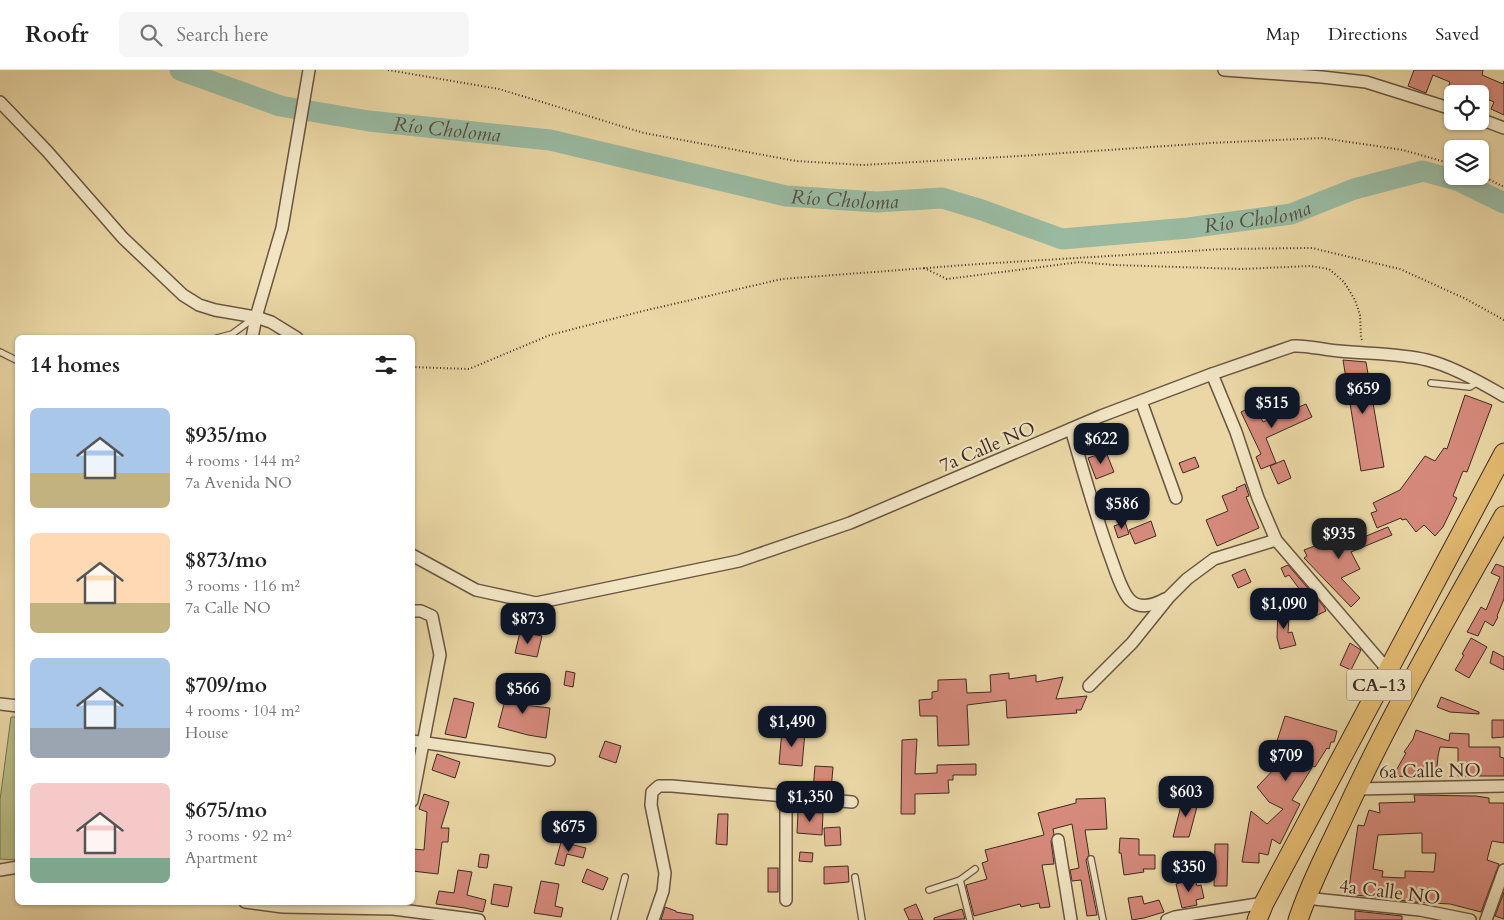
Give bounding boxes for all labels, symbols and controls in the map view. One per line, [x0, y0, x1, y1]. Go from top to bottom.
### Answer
search box [119, 12, 469, 57]
text: Roofr [25, 18, 89, 51]
icon: search [137, 21, 165, 49]
text: Search here [177, 22, 269, 48]
text: Map [1266, 22, 1300, 47]
text: Directions [1328, 22, 1407, 47]
text: Saved [1435, 22, 1479, 47]
map controls [1444, 85, 1489, 185]
button: locate [1444, 85, 1489, 130]
water label: Río Choloma [392, 111, 502, 149]
button: layers [1444, 140, 1489, 185]
water label: Río Choloma [790, 183, 900, 216]
water label: Río Choloma [1202, 194, 1315, 240]
text: 14 homes [30, 351, 120, 380]
icon: filters [372, 351, 400, 379]
pin: $659 [1333, 372, 1393, 415]
text: $659 [1347, 378, 1379, 400]
pin: $515 [1242, 386, 1302, 429]
text: $515 [1256, 392, 1288, 414]
street label: 7a Calle NO [935, 415, 1039, 479]
text: $935/mo [185, 421, 267, 450]
pin: $622 [1071, 422, 1131, 465]
icon: home [70, 428, 130, 488]
text: $622 [1085, 428, 1117, 450]
text: 4 rooms · 144 m² [185, 450, 300, 472]
text: 7a Avenida NO [185, 472, 292, 494]
pin: $586 [1092, 488, 1152, 530]
text: $586 [1106, 493, 1138, 515]
pin: $935 [1309, 518, 1369, 560]
text: $935 [1323, 523, 1355, 545]
text: $873/mo [185, 546, 267, 575]
icon: home [70, 553, 130, 613]
text: 3 rooms · 116 m² [185, 575, 300, 597]
pin: $1,090 [1243, 588, 1325, 630]
text: $1,090 [1261, 593, 1307, 615]
text: 7a Calle NO [185, 597, 271, 619]
pin: $873 [498, 602, 558, 645]
text: $873 [512, 608, 544, 630]
road number: CA-13 [1346, 670, 1412, 700]
text: $709/mo [185, 671, 267, 700]
pin: $566 [493, 672, 553, 715]
icon: home [70, 678, 130, 738]
text: $566 [507, 678, 539, 700]
text: 4 rooms · 104 m² [185, 700, 300, 722]
pin: $1,490 [751, 706, 833, 748]
text: $1,490 [769, 711, 815, 733]
text: House [185, 722, 228, 744]
pin: $709 [1256, 740, 1316, 782]
text: $709 [1270, 745, 1302, 767]
street label: 6a Calle NO [1379, 757, 1481, 785]
pin: $603 [1156, 776, 1216, 818]
pin: $1,350 [769, 780, 851, 823]
text: $603 [1170, 781, 1202, 803]
text: $1,350 [787, 786, 833, 808]
text: $675/mo [185, 796, 267, 825]
icon: home [70, 803, 130, 863]
pin: $675 [539, 810, 599, 853]
text: $675 [553, 816, 585, 838]
text: 3 rooms · 92 m² [185, 825, 292, 847]
text: Apartment [185, 847, 258, 869]
pin: $350 [1159, 850, 1219, 893]
text: $350 [1173, 856, 1205, 878]
street label: 4a Calle NO [1338, 873, 1442, 911]

